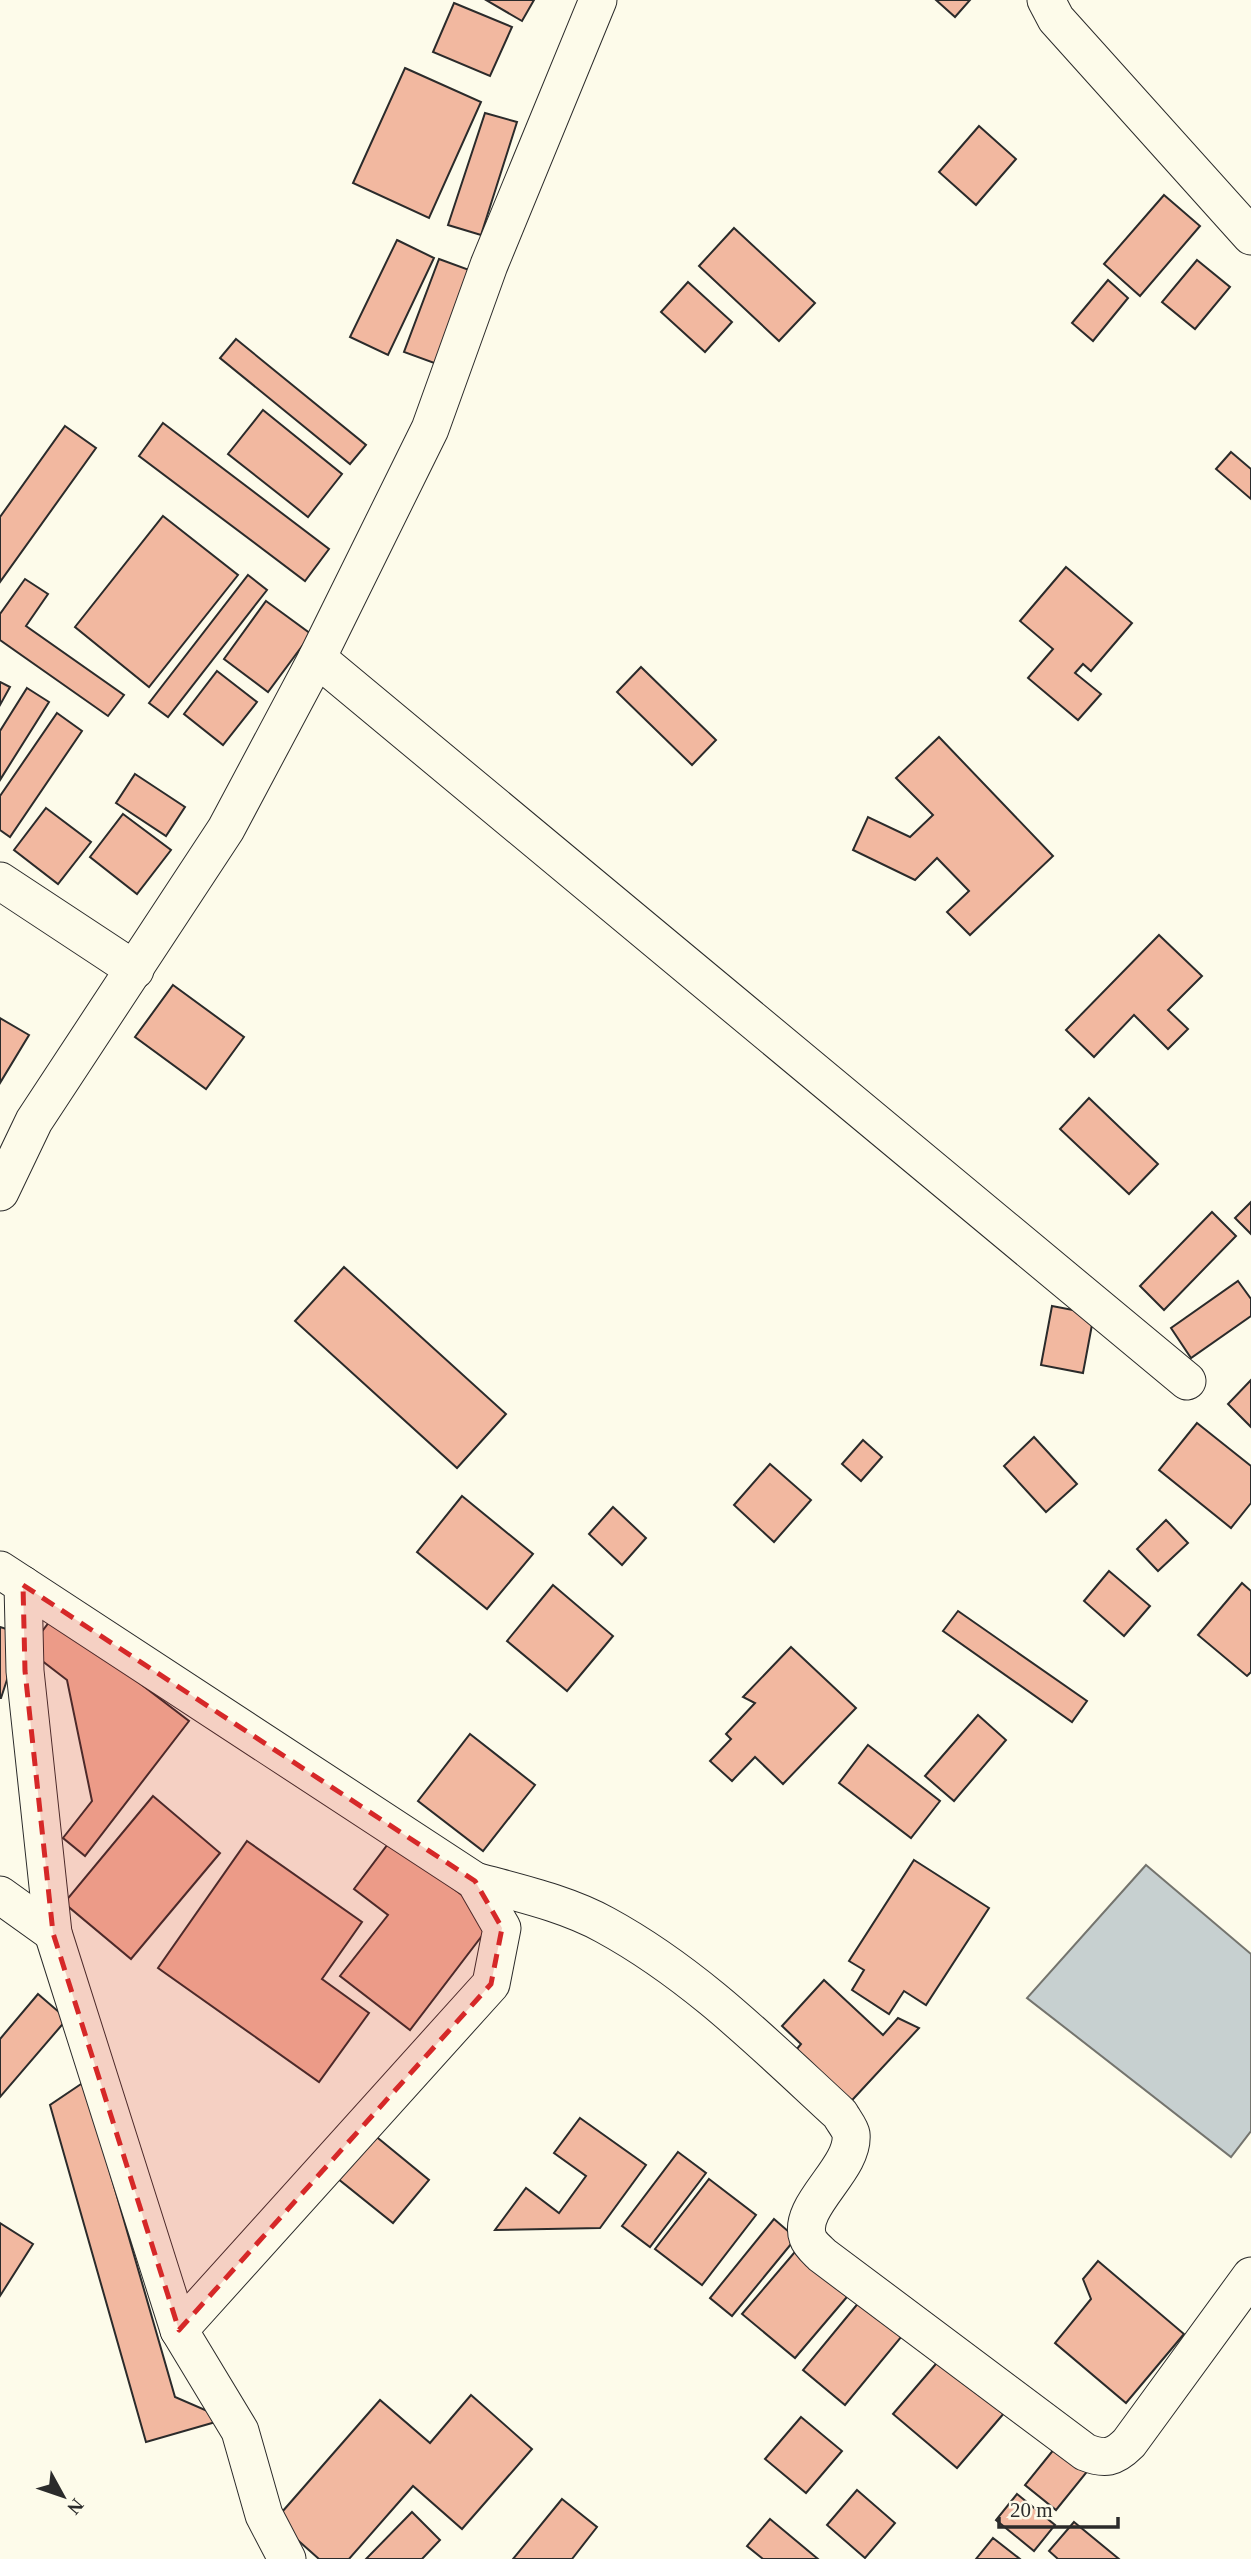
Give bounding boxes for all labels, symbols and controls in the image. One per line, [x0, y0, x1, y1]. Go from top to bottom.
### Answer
north arrow [28, 2461, 98, 2531]
scale bar [999, 2486, 1118, 2530]
text: N [63, 2495, 88, 2519]
text: 20 m [1010, 2498, 1053, 2522]

